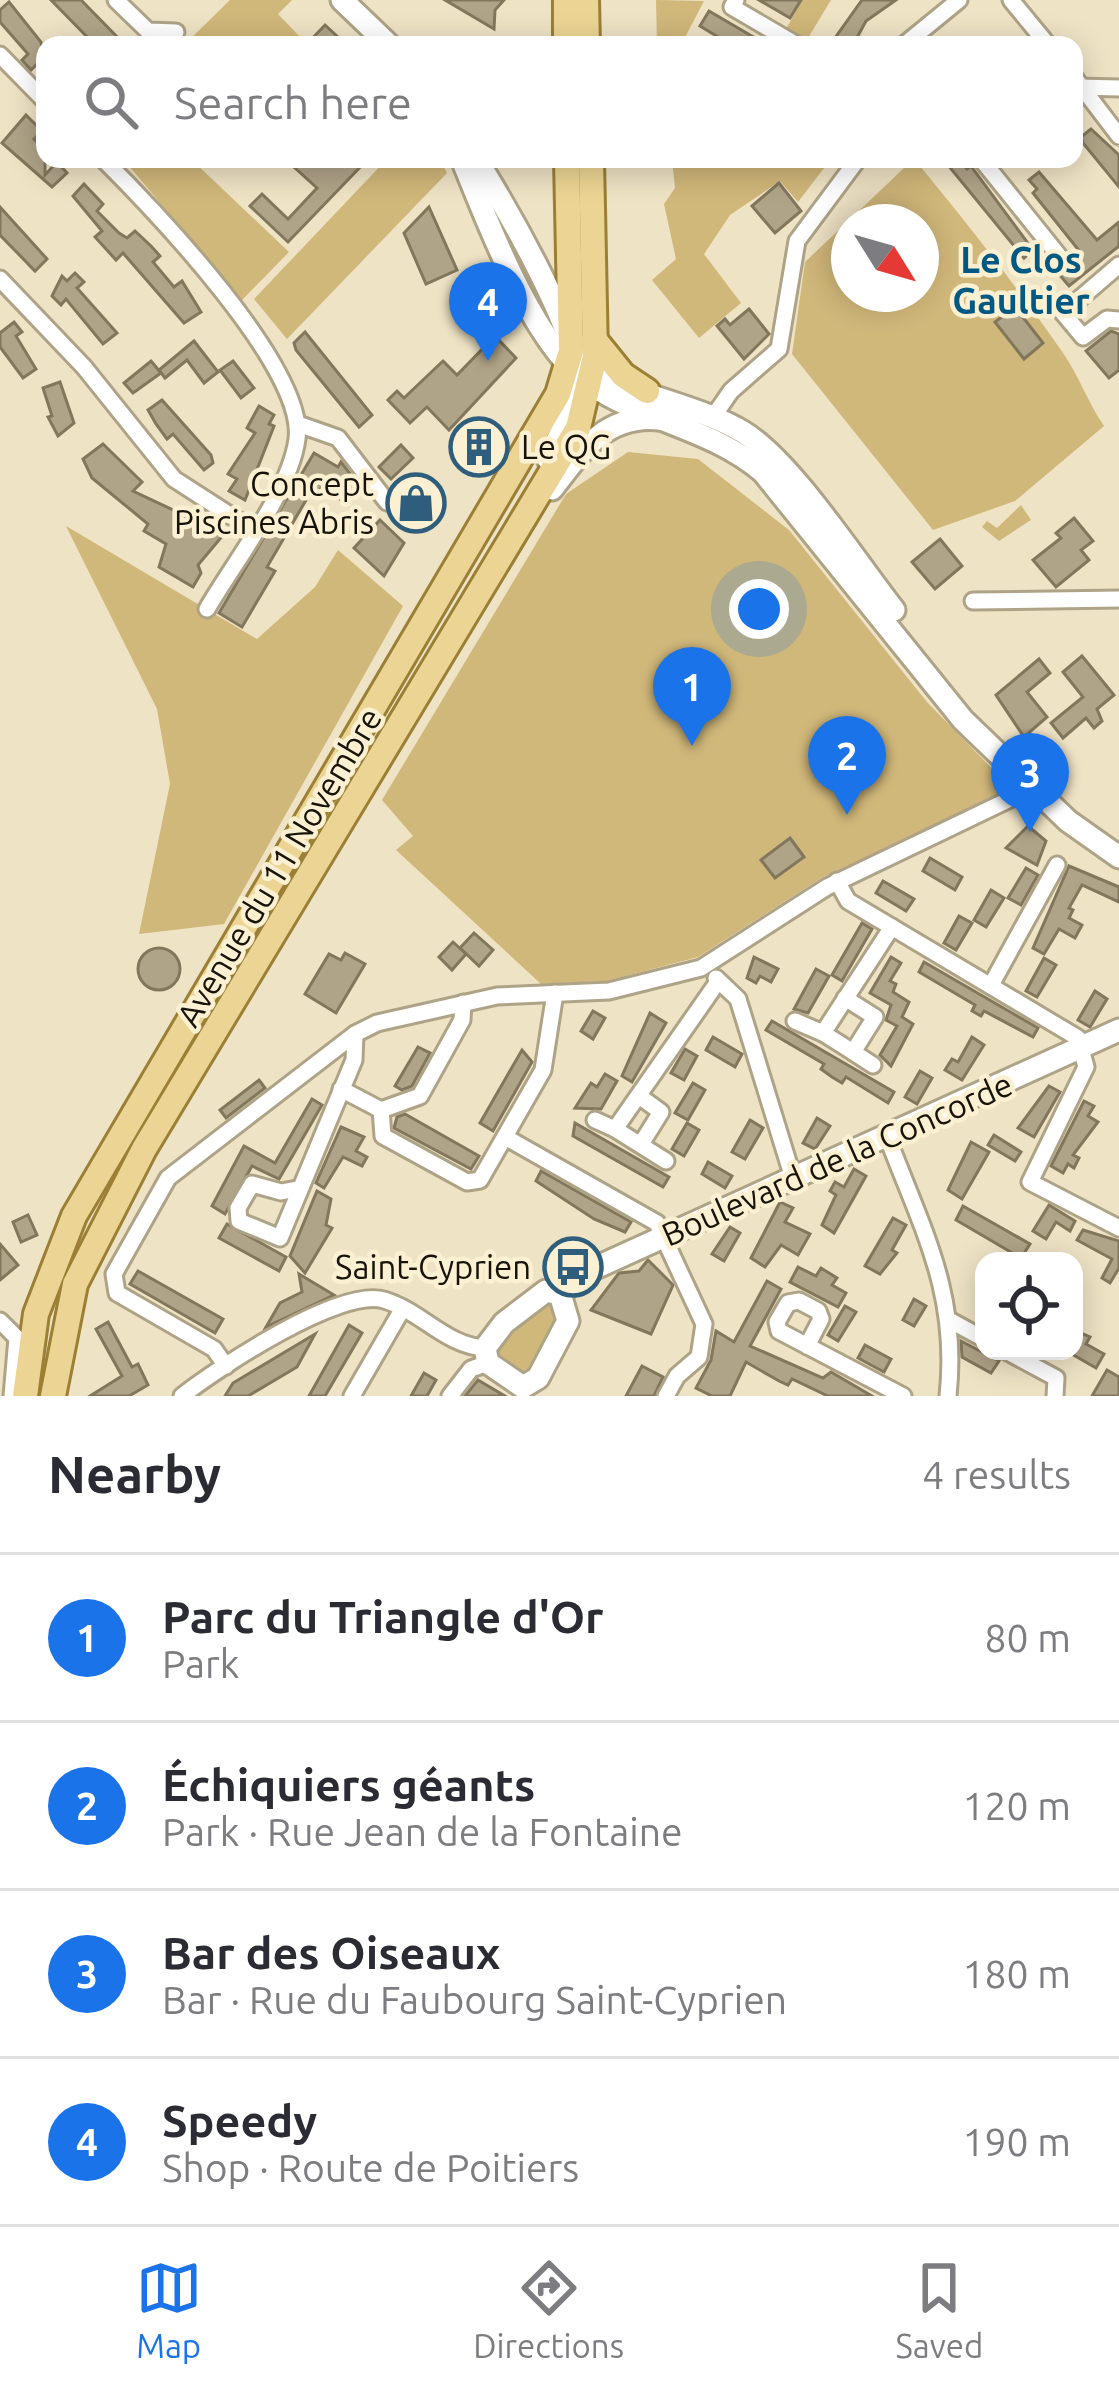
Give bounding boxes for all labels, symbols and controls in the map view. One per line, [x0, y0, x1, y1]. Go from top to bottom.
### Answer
search box [36, 36, 1083, 168]
icon: search [78, 69, 144, 135]
text: Search here [174, 77, 412, 128]
north arrow [831, 204, 939, 312]
district label: Le Clos Gaultier [952, 239, 1090, 321]
pin: 4 [449, 262, 527, 361]
building icon: Le QG [448, 416, 510, 478]
place label: Le QG [521, 428, 611, 465]
place label: Concept Piscines Abris [174, 465, 374, 540]
shop icon: Concept Piscines Abris [385, 472, 447, 534]
your location [729, 579, 789, 639]
pin: 1 [653, 647, 731, 746]
street label: Avenue du 11 Novembre [169, 701, 388, 1033]
pin: 2 [808, 716, 886, 815]
pin: 3 [991, 733, 1069, 832]
street label: Boulevard de la Concorde [656, 1064, 1018, 1253]
bus stop icon: Saint-Cyprien [542, 1236, 604, 1298]
place label: Saint-Cyprien [335, 1248, 531, 1285]
map controls [975, 1252, 1083, 1360]
button: locate [975, 1252, 1083, 1360]
text: Nearby [48, 1445, 221, 1503]
text: 4 results [922, 1453, 1071, 1496]
text: Parc du Triangle d'Or [162, 1591, 604, 1642]
text: 1 [76, 1616, 98, 1659]
text: 80 m [984, 1616, 1071, 1659]
text: Park [162, 1642, 240, 1685]
text: Échiquiers géants [162, 1759, 535, 1810]
text: 2 [76, 1784, 98, 1827]
text: 120 m [962, 1784, 1071, 1827]
text: Park · Rue Jean de la Fontaine [162, 1810, 683, 1853]
text: Bar des Oiseaux [162, 1927, 500, 1978]
text: 3 [76, 1952, 98, 1995]
text: 180 m [962, 1952, 1071, 1995]
text: Bar · Rue du Faubourg Saint-Cyprien [162, 1978, 787, 2021]
text: Speedy [162, 2095, 317, 2146]
text: 4 [76, 2120, 98, 2163]
text: 190 m [962, 2120, 1071, 2163]
text: Shop · Route de Poitiers [162, 2146, 579, 2189]
tab: Map [136, 2255, 202, 2364]
tab: Directions [473, 2255, 624, 2364]
tab: Saved [895, 2255, 983, 2364]

